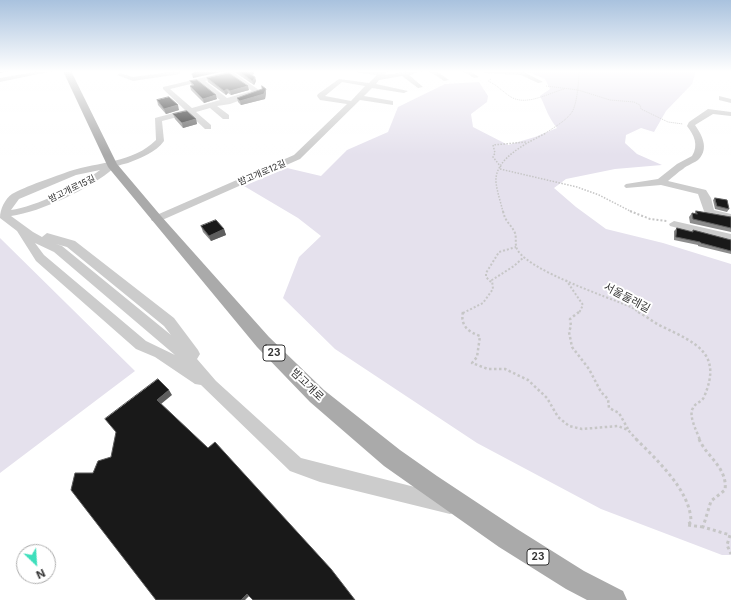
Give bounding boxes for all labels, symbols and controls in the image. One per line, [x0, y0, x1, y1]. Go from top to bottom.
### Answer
street label: 밤고개로12길 [237, 158, 287, 188]
street label: 밤고개로15길 [47, 173, 97, 205]
street label: 서울둘레길 [602, 280, 652, 316]
road number: 23 [263, 345, 285, 361]
street label: 밤고개로 [288, 366, 326, 404]
north arrow [16, 544, 56, 584]
road number: 23 [527, 549, 549, 565]
text: N [34, 566, 47, 582]

